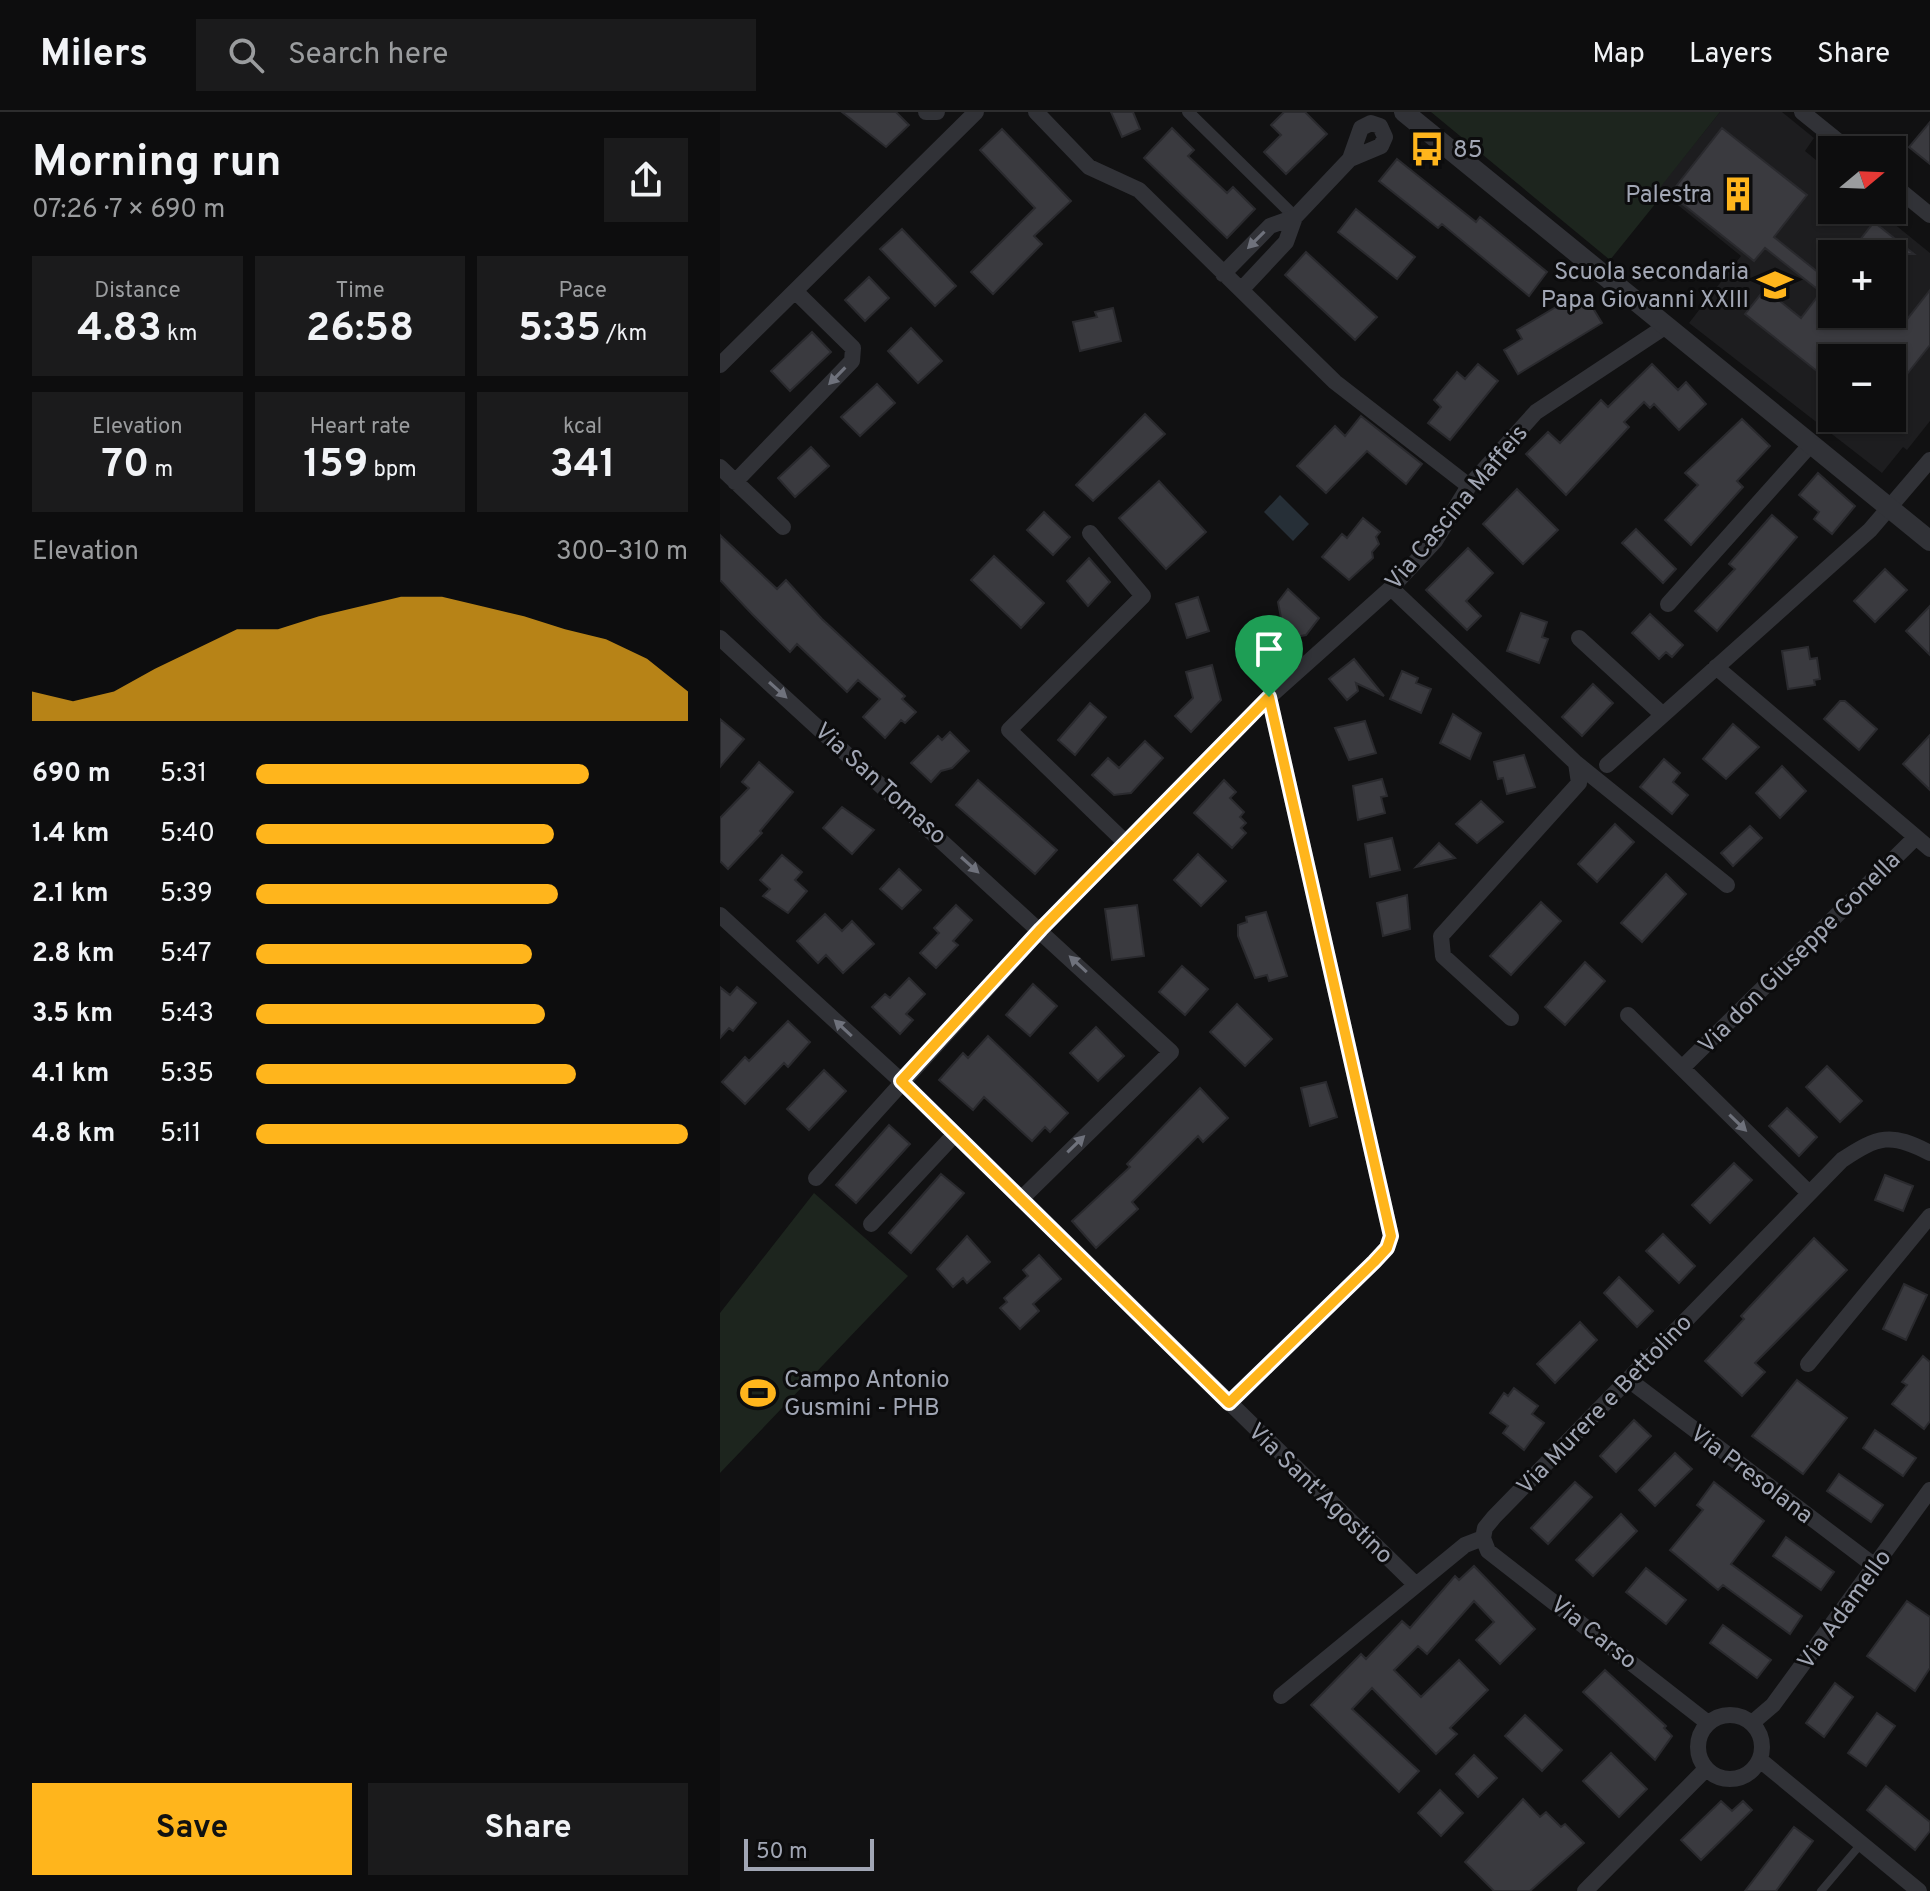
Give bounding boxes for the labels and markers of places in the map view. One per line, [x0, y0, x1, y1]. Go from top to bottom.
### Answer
bus stop icon: 85 [1408, 130, 1446, 168]
place label: 85 [1453, 136, 1483, 166]
building icon: Palestra [1719, 175, 1757, 213]
place label: Palestra [1625, 181, 1712, 211]
place label: Scuola secondaria Papa Giovanni XXIII [1541, 258, 1749, 316]
school or university icon: Scuola secondaria Papa Giovanni XXIII [1756, 266, 1794, 304]
pin [1235, 615, 1303, 697]
place label: Campo Antonio Gusmini - PHB [784, 1366, 950, 1424]
sports icon: Campo Antonio Gusmini - PHB [739, 1374, 777, 1412]

